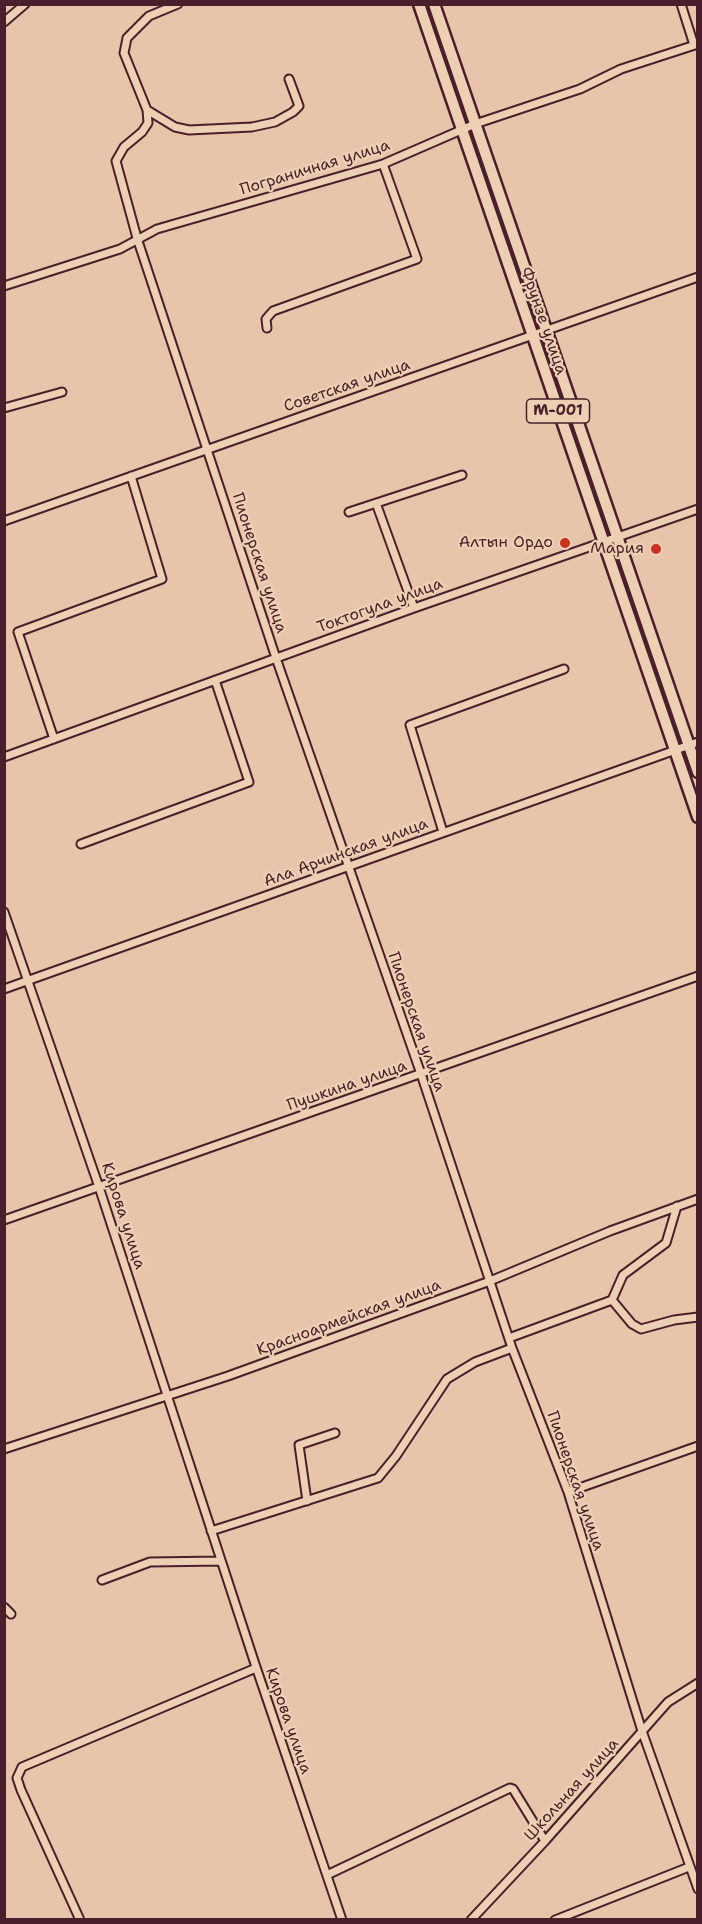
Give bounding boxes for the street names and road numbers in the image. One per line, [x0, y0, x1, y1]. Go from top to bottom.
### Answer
street label: Пограничная улица [238, 136, 392, 200]
street label: Фрунзе улица [516, 265, 570, 377]
street label: Советская улица [281, 355, 413, 417]
road number: M-001 [526, 399, 590, 423]
street label: Пионерская улица [227, 490, 291, 636]
street label: Токтогула улица [315, 574, 445, 638]
street label: Ала Арчинская улица [261, 814, 431, 892]
street label: Пионерская улица [383, 950, 449, 1094]
street label: Пушкина улица [285, 1056, 409, 1116]
street label: Кирова улица [97, 1160, 149, 1272]
street label: Красноармейская улица [254, 1276, 444, 1360]
street label: Пионерская улица [542, 1409, 608, 1553]
street label: Кирова улица [261, 1665, 315, 1777]
street label: Школьная улица [521, 1735, 623, 1845]

